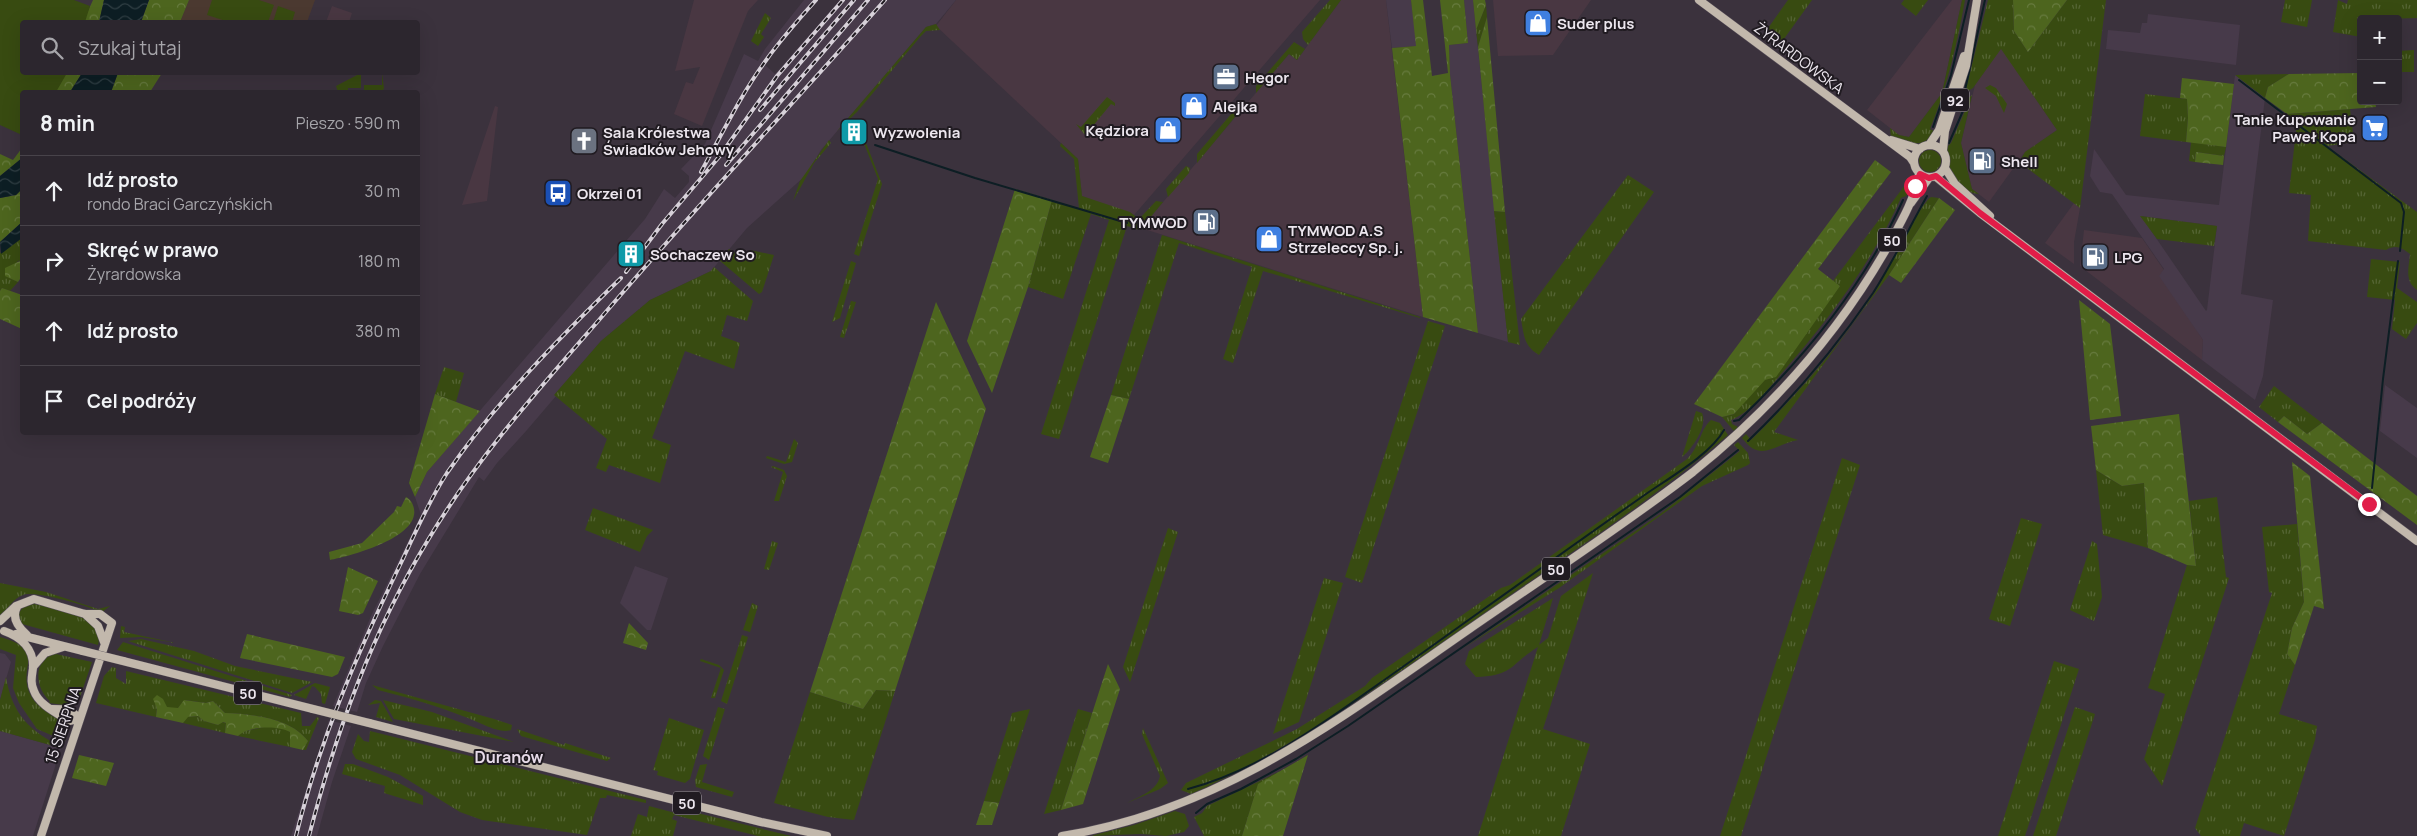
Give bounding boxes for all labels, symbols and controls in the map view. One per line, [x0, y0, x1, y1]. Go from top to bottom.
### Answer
shop icon: Suder plus [1523, 8, 1553, 38]
place label: Suder plus [1557, 13, 1634, 34]
map controls [2357, 15, 2402, 105]
button: + [2357, 15, 2402, 60]
street label: ŻYRARDOWSKA [1750, 17, 1849, 99]
search box [20, 20, 420, 75]
icon: search [38, 34, 66, 62]
text: Szukaj tutaj [78, 35, 181, 61]
button: − [2357, 60, 2402, 105]
office icon: Hegor [1211, 62, 1241, 92]
place label: Hegor [1245, 67, 1289, 88]
road number: 92 [1941, 88, 1969, 112]
shop icon: Alejka [1179, 91, 1209, 121]
place label: Alejka [1213, 96, 1257, 117]
text: 8 min [40, 109, 95, 137]
place label: Tanie Kupowanie Paweł Kopa [2234, 109, 2356, 147]
text: Pieszo · 590 m [296, 112, 400, 134]
supermarket icon: Tanie Kupowanie Paweł Kopa [2360, 113, 2390, 143]
shop icon: Kędziora [1153, 115, 1183, 145]
building icon: Wyzwolenia [839, 117, 869, 147]
place label: Kędziora [1086, 120, 1149, 141]
place label: Sala Królestwa Świadków Jehowy [603, 122, 735, 160]
place label: Wyzwolenia [873, 122, 960, 143]
church icon: Sala Królestwa Świadków Jehowy [569, 126, 599, 156]
fuel station icon: Shell [1967, 146, 1997, 176]
place label: Shell [2001, 151, 2038, 172]
text: Idź prosto [87, 167, 178, 193]
route start [1904, 175, 1927, 198]
icon: ahead [40, 177, 68, 205]
bus stop icon: Okrzei 01 [543, 178, 573, 208]
text: 30 m [365, 180, 400, 202]
place label: Okrzei 01 [577, 183, 642, 204]
text: rondo Braci Garczyńskich [87, 193, 273, 215]
fuel station icon: TYMWOD [1191, 207, 1221, 237]
place label: TYMWOD [1119, 212, 1187, 233]
place label: TYMWOD A.S Strzeleccy Sp. j. [1288, 220, 1403, 258]
shop icon: TYMWOD A.S Strzeleccy Sp. j. [1254, 224, 1284, 254]
road number: 50 [1878, 228, 1906, 252]
text: Skręć w prawo [87, 237, 219, 263]
building icon: Sochaczew So [616, 239, 646, 269]
fuel station icon: LPG [2080, 242, 2110, 272]
place label: Sochaczew So [650, 244, 755, 265]
icon: right [40, 247, 68, 275]
place label: LPG [2114, 247, 2143, 268]
text: 180 m [358, 250, 400, 272]
text: Żyrardowska [87, 263, 181, 285]
icon: ahead [40, 317, 68, 345]
text: Idź prosto [87, 318, 178, 344]
text: 380 m [355, 320, 400, 342]
icon: arrive [40, 387, 68, 415]
text: Cel podróży [87, 388, 196, 414]
route end [2358, 493, 2381, 516]
road number: 50 [1542, 558, 1570, 580]
road number: 50 [234, 681, 262, 704]
street label: 15 SIERPNIA [40, 683, 86, 767]
district label: Duranów [475, 746, 544, 768]
road number: 50 [673, 791, 701, 814]

